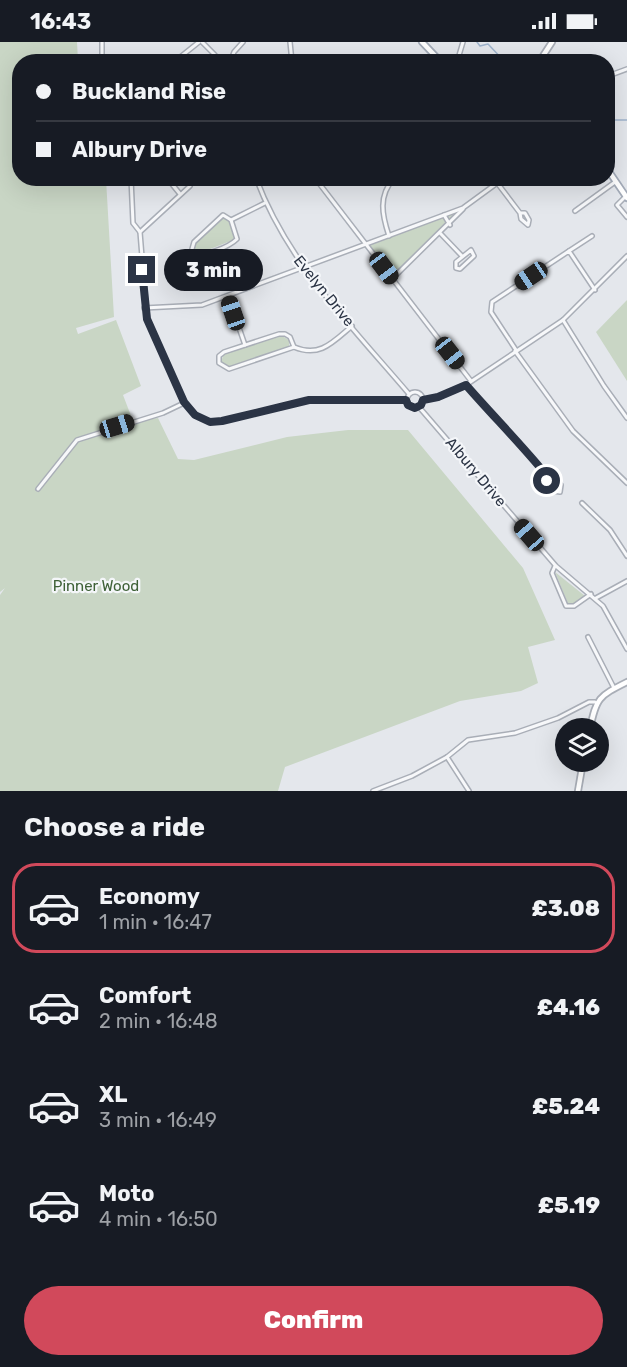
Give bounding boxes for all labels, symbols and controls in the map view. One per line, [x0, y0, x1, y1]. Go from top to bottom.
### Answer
text: 16:43 [30, 8, 91, 35]
text: Buckland Rise [72, 78, 226, 105]
text: Albury Drive [72, 136, 207, 163]
car [366, 248, 402, 288]
callout: 3 min [163, 249, 262, 291]
street label: Evelyn Drive [290, 252, 358, 330]
route end [128, 256, 155, 283]
text: 3 min [186, 258, 241, 282]
car [511, 258, 551, 294]
car [219, 293, 247, 333]
car [432, 333, 468, 373]
car [97, 412, 137, 440]
street label: Albury Drive [442, 434, 510, 510]
route start [533, 467, 560, 494]
car [510, 516, 548, 554]
park label: Pinner Wood [53, 577, 139, 595]
map controls [555, 718, 609, 772]
button: layers [555, 718, 609, 772]
text: Choose a ride [24, 811, 205, 843]
icon: car [27, 881, 81, 935]
text: Economy [99, 883, 200, 910]
text: £3.08 [532, 895, 600, 922]
text: 1 min · 16:47 [99, 910, 212, 934]
icon: car [27, 980, 81, 1034]
text: Comfort [99, 982, 191, 1009]
text: £4.16 [537, 994, 600, 1021]
text: 2 min · 16:48 [99, 1009, 218, 1033]
icon: car [27, 1079, 81, 1133]
text: XL [99, 1081, 127, 1108]
text: £5.24 [532, 1093, 600, 1120]
text: 3 min · 16:49 [99, 1108, 217, 1132]
icon: car [27, 1178, 81, 1232]
text: Moto [99, 1180, 154, 1207]
text: £5.19 [538, 1192, 600, 1219]
text: 4 min · 16:50 [99, 1207, 218, 1231]
button: Confirm [24, 1286, 603, 1355]

